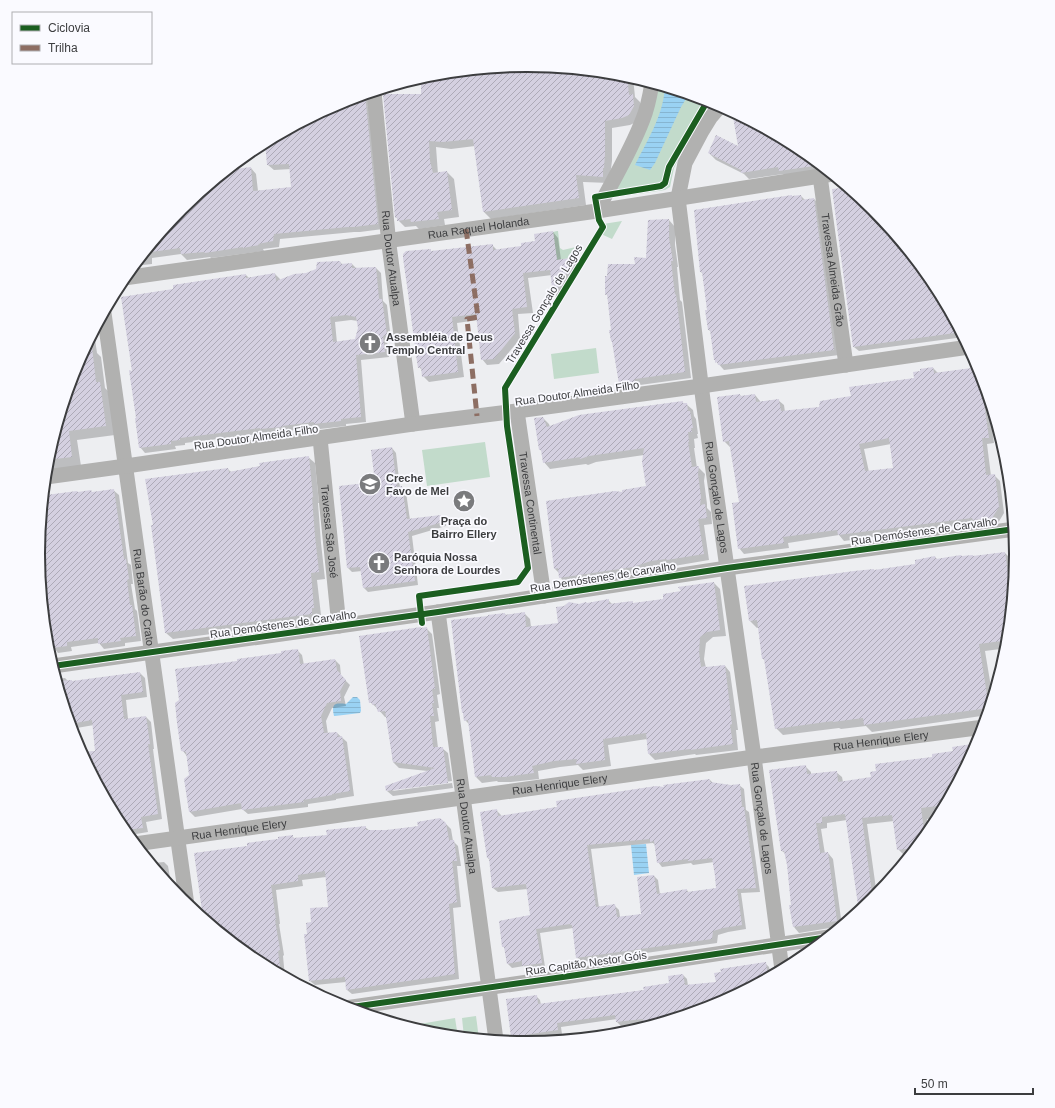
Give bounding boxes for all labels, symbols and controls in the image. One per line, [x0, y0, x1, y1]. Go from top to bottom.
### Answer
legend [12, 12, 152, 64]
text: Ciclovia [48, 21, 90, 35]
text: Trilha [48, 41, 78, 55]
street label: Rua Doutor Atualpa [380, 210, 403, 307]
street label: Travessa Almeida Grão [819, 213, 847, 328]
street label: Rua Raquel Holanda [427, 215, 531, 241]
street label: Travessa Gonçalo de Lagos [504, 242, 585, 366]
church icon: Assembléia de Deus Templo Central [357, 330, 383, 356]
place label: Assembléia de Deus Templo Central [386, 331, 493, 356]
street label: Rua Doutor Almeida Filho [514, 378, 640, 408]
street label: Rua Doutor Almeida Filho [193, 422, 319, 452]
street label: Rua Gonçalo de Lagos [703, 441, 731, 554]
street label: Travessa Continental [517, 451, 544, 555]
school or university icon: Creche Favo de Mel [357, 471, 383, 497]
place label: Creche Favo de Mel [386, 472, 449, 497]
street label: Travessa São José [319, 484, 340, 579]
place icon: Praça do Bairro Ellery [451, 488, 477, 514]
place label: Praça do Bairro Ellery [431, 515, 498, 540]
street label: Rua Demóstenes de Carvalho [850, 515, 998, 547]
street label: Rua Barão do Crato [131, 548, 157, 647]
church icon: Paróquia Nossa Senhora de Lourdes [366, 550, 392, 576]
place label: Paróquia Nossa Senhora de Lourdes [394, 551, 500, 576]
street label: Rua Demóstenes de Carvalho [529, 560, 677, 594]
street label: Rua Demóstenes de Carvalho [209, 608, 357, 640]
street label: Rua Henrique Elery [832, 728, 930, 753]
street label: Rua Gonçalo de Lagos [749, 761, 775, 875]
street label: Rua Henrique Elery [511, 772, 609, 797]
street label: Rua Doutor Atualpa [455, 778, 480, 875]
street label: Rua Henrique Elery [191, 817, 288, 842]
street label: Rua Capitão Nestor Góis [525, 948, 648, 977]
scale bar [915, 1070, 1033, 1096]
text: 50 m [921, 1077, 948, 1091]

